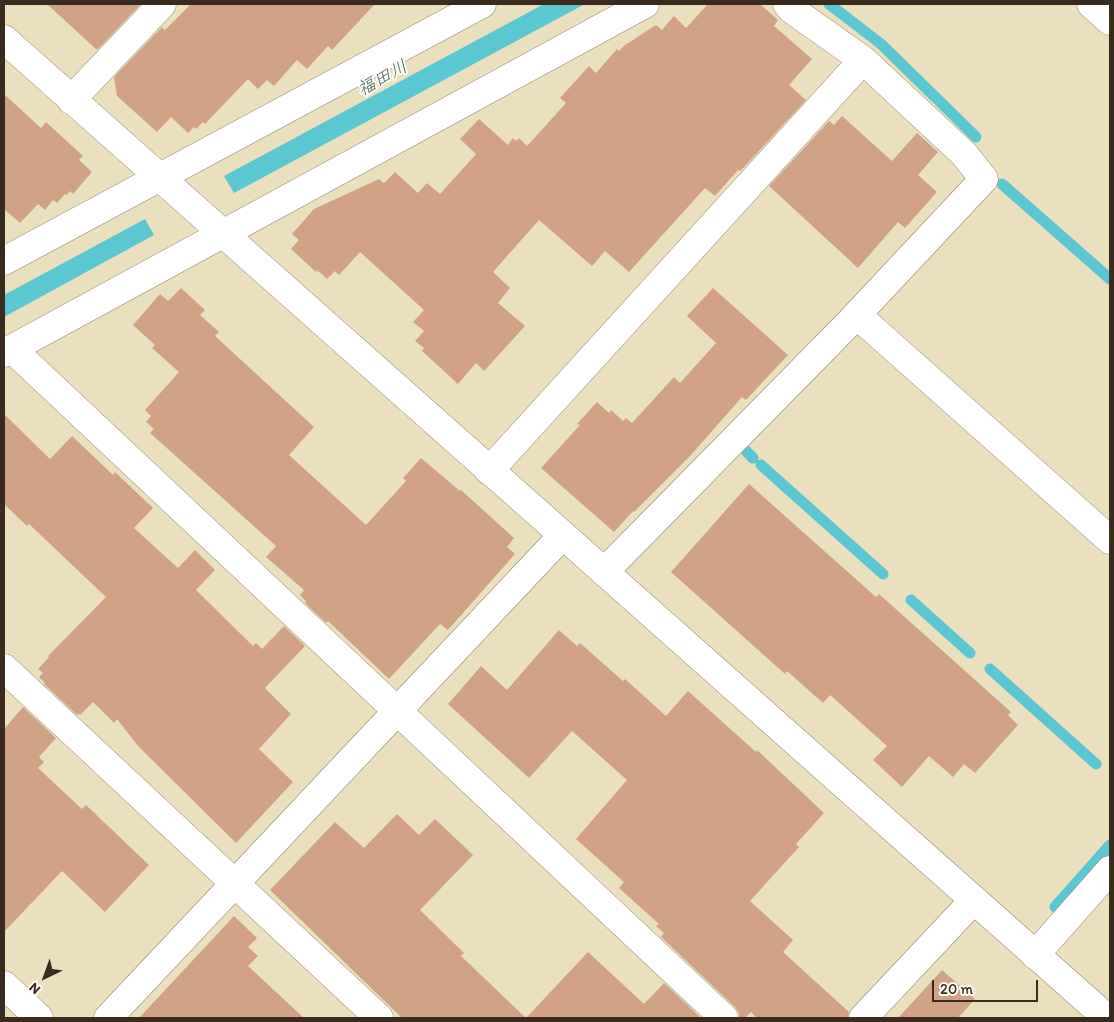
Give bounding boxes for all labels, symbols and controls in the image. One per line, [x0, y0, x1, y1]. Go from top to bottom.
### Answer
water label: 福田川 [354, 56, 412, 102]
north arrow [20, 952, 70, 1002]
scale bar [934, 970, 1040, 1002]
text: N [25, 979, 44, 998]
text: 20 m [940, 980, 973, 998]

